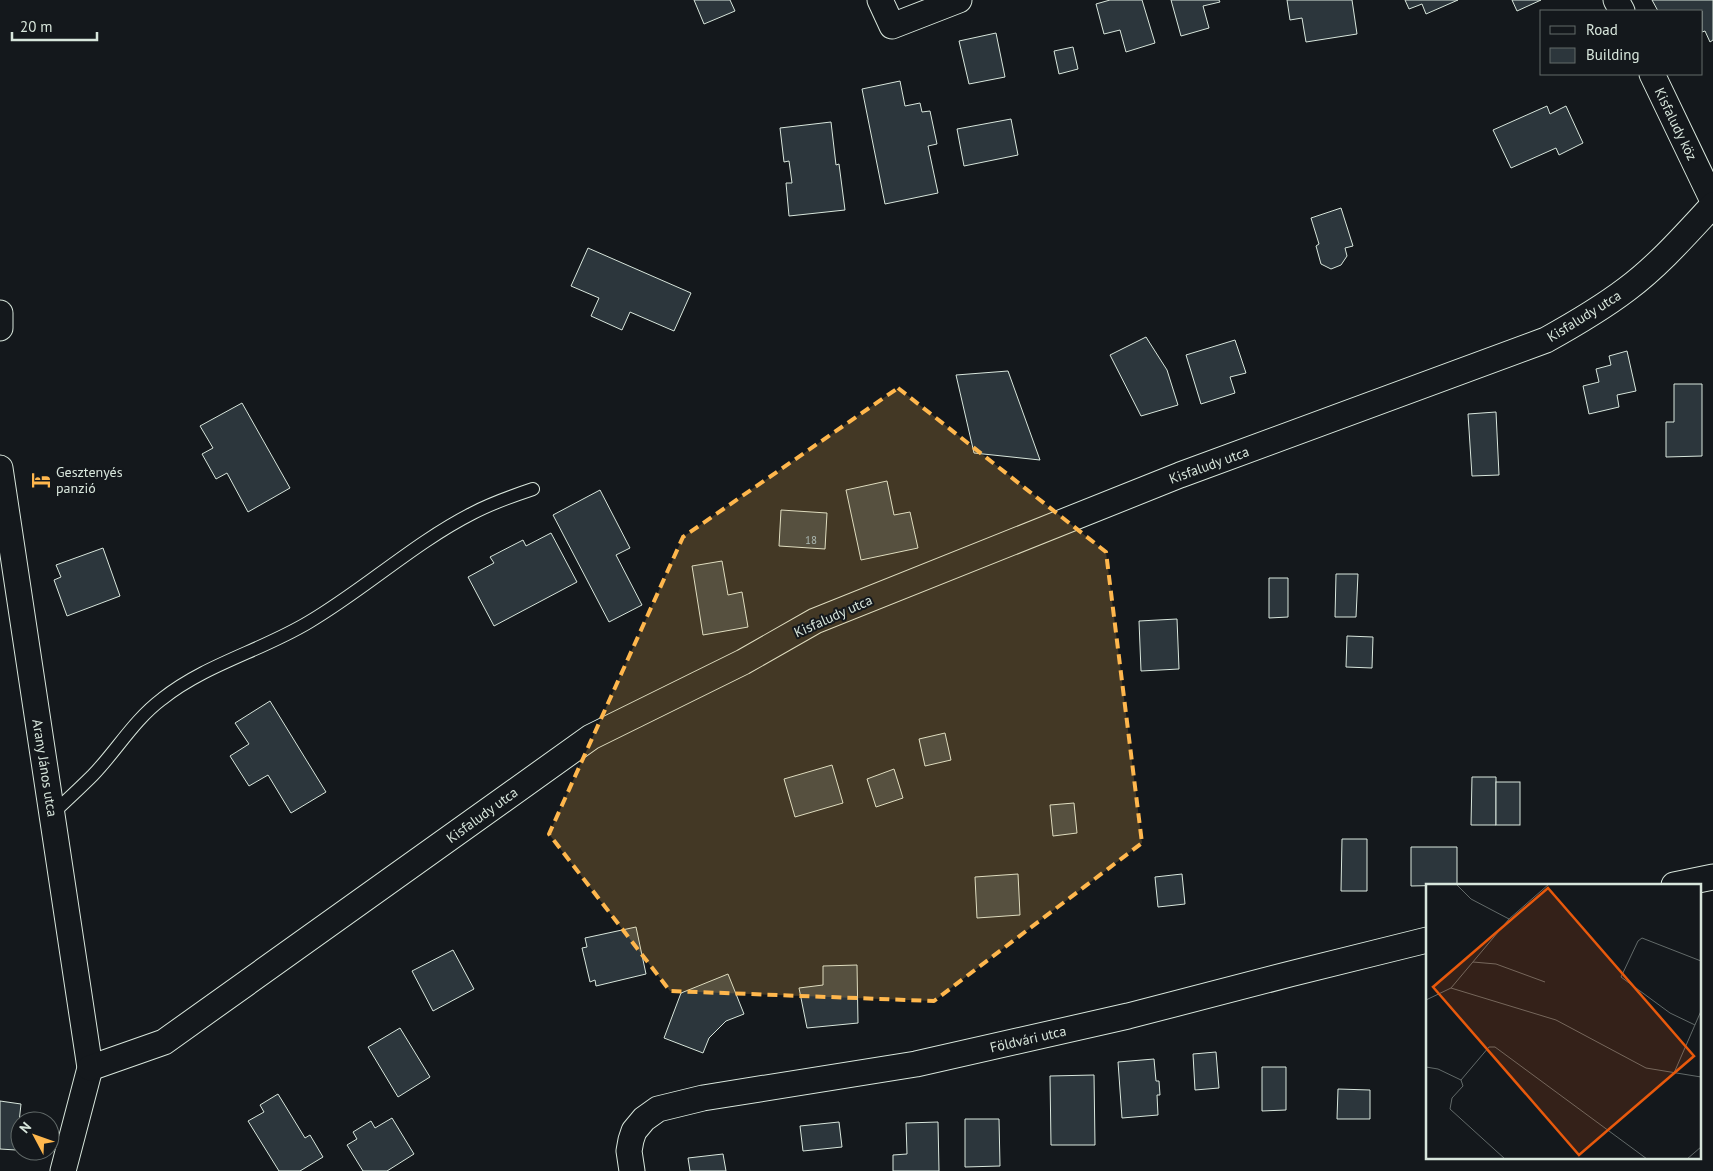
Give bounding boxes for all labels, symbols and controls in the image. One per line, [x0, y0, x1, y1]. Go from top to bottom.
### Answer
scale bar [12, 10, 98, 42]
legend [1540, 10, 1703, 75]
text: 20 m [20, 17, 53, 36]
text: Road [1586, 20, 1618, 39]
text: Building [1586, 45, 1640, 64]
street label: Kisfaludy köz [1651, 85, 1701, 163]
street label: Kisfaludy utca [1544, 286, 1624, 346]
street label: Kisfaludy utca [1166, 442, 1252, 488]
place label: Gesztenyés panzió [56, 463, 123, 497]
hotel icon: Gesztenyés panzió [30, 469, 52, 491]
house number: 18 [805, 533, 817, 547]
street label: Kisfaludy utca [791, 591, 875, 641]
street label: Arany János utca [28, 718, 62, 818]
street label: Kisfaludy utca [443, 783, 521, 847]
inset map [1426, 884, 1700, 1158]
street label: Földvári utca [988, 1021, 1068, 1057]
north arrow [10, 1111, 60, 1161]
text: N [15, 1118, 35, 1137]

